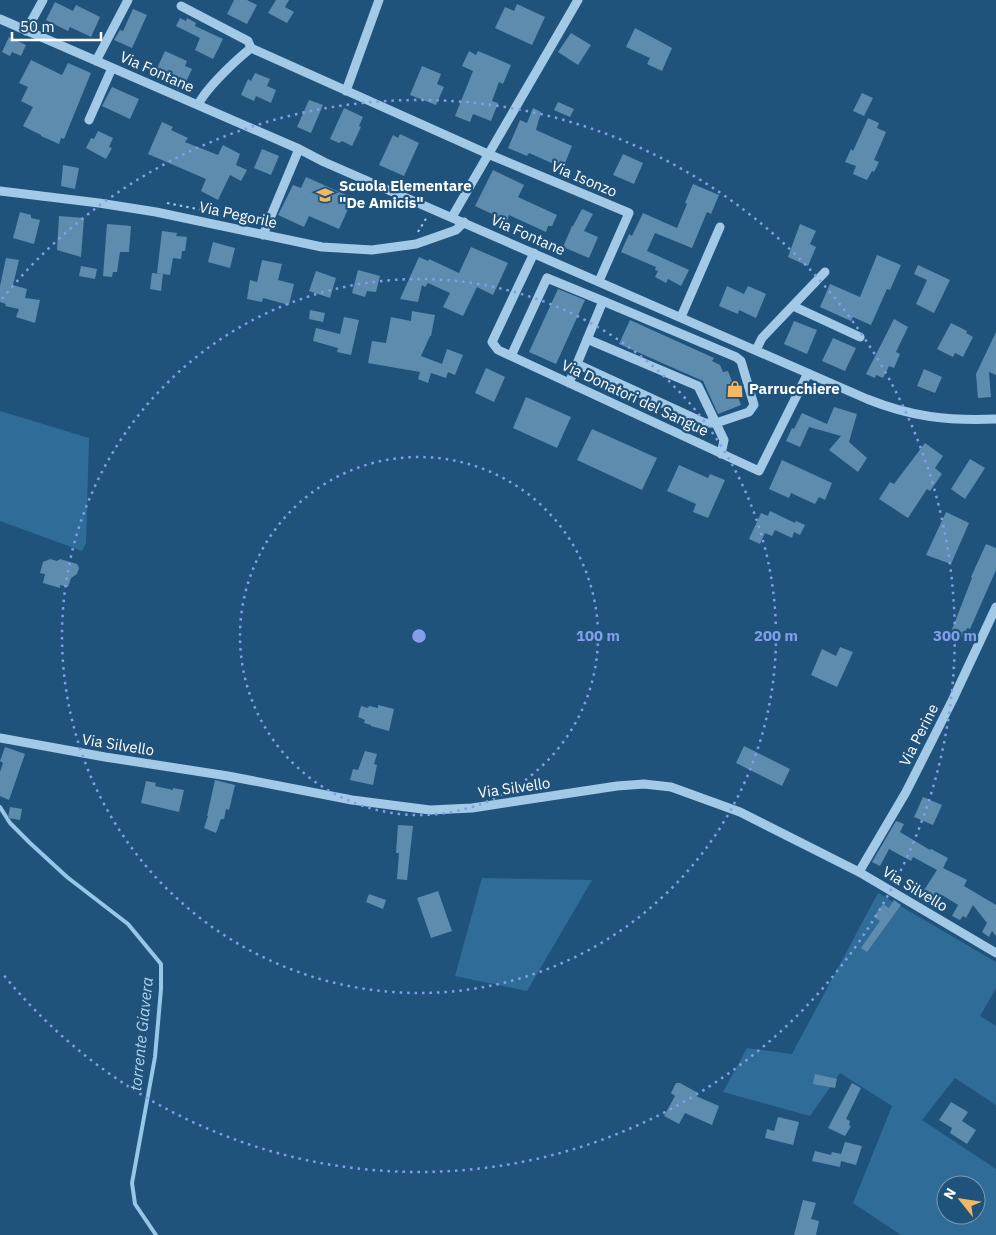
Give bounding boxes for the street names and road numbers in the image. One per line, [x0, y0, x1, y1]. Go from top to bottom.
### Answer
street label: Via Fontane [117, 47, 197, 96]
street label: Via Isonzo [548, 156, 620, 201]
street label: Via Pegorile [197, 197, 279, 232]
street label: Via Fontane [488, 210, 568, 259]
street label: Via Donatori del Sangue [559, 355, 712, 440]
street label: Via Perine [895, 700, 942, 769]
street label: Via Silvello [81, 729, 156, 760]
street label: Via Silvello [477, 773, 551, 802]
street label: Via Silvello [879, 862, 951, 915]

